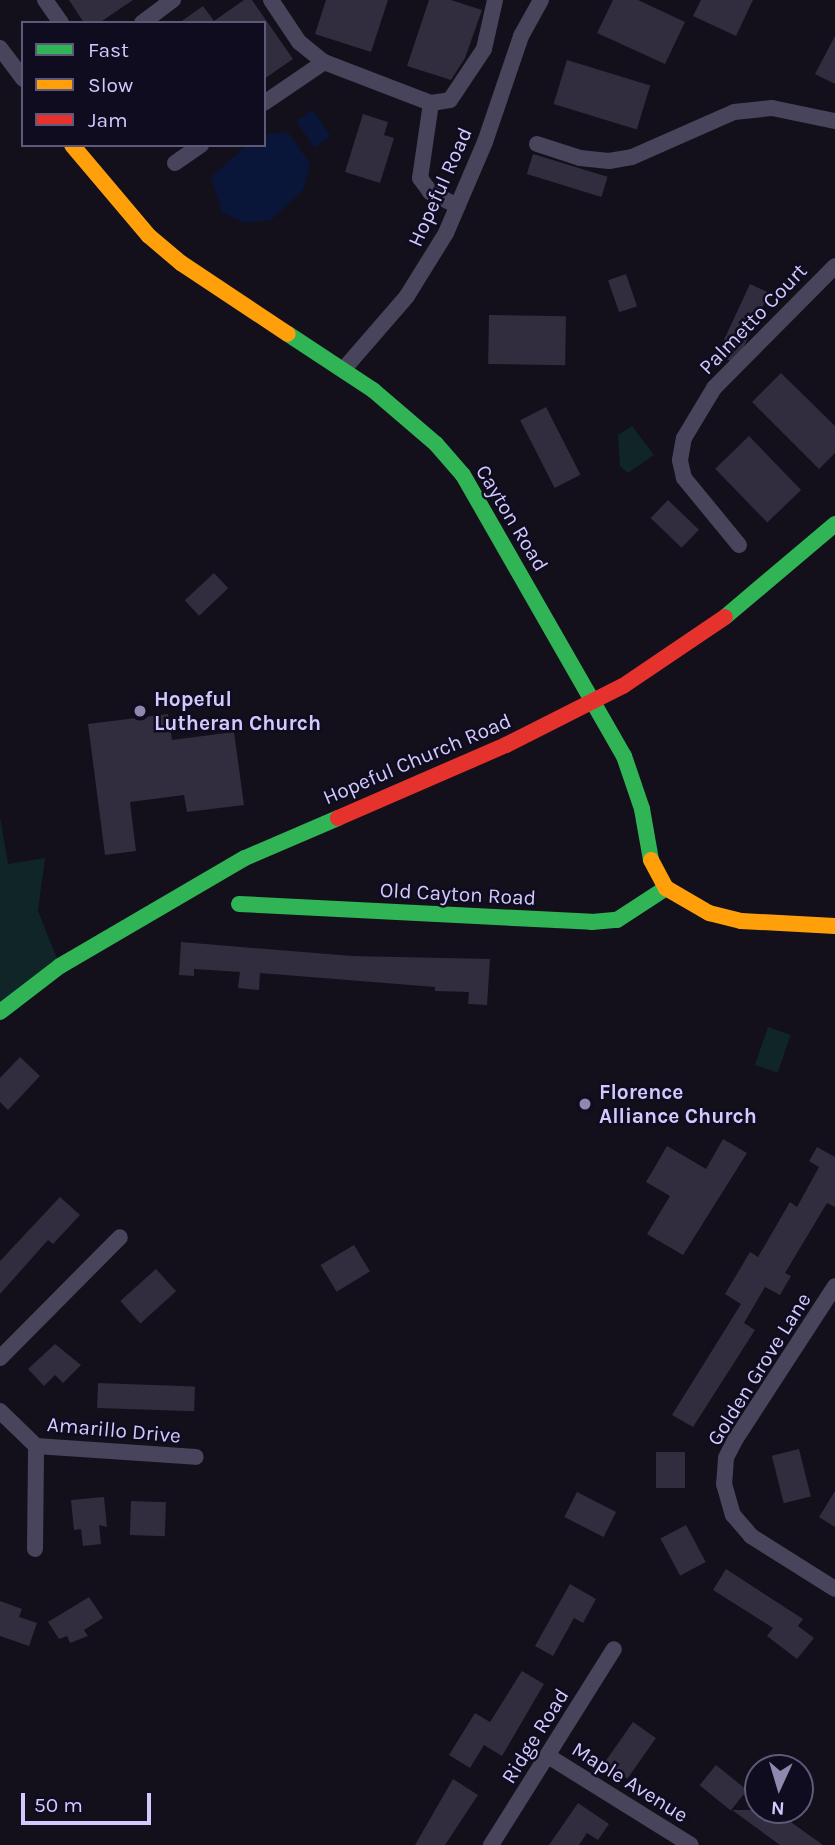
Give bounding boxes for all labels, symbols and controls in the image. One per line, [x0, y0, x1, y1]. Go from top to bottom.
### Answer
legend [21, 21, 266, 147]
text: Fast [88, 38, 129, 62]
text: Slow [88, 73, 133, 97]
text: Jam [88, 108, 128, 132]
street label: Hopeful Road [403, 124, 477, 250]
street label: Palmetto Court [694, 258, 812, 380]
street label: Cayton Road [470, 460, 554, 576]
place label: Hopeful Lutheran Church [154, 686, 321, 736]
marker: Hopeful Lutheran Church [132, 703, 148, 719]
street label: Hopeful Church Road [319, 708, 515, 810]
street label: Old Cayton Road [379, 877, 537, 911]
place label: Florence Alliance Church [599, 1079, 757, 1129]
marker: Florence Alliance Church [577, 1096, 593, 1112]
street label: Golden Grove Lane [702, 1288, 816, 1450]
street label: Amarillo Drive [46, 1412, 182, 1448]
street label: Ridge Road [496, 1684, 574, 1788]
street label: Maple Avenue [567, 1736, 693, 1828]
north arrow [744, 1754, 814, 1824]
scale bar [24, 1778, 154, 1822]
text: 50 m [34, 1793, 83, 1817]
text: N [770, 1797, 785, 1819]

